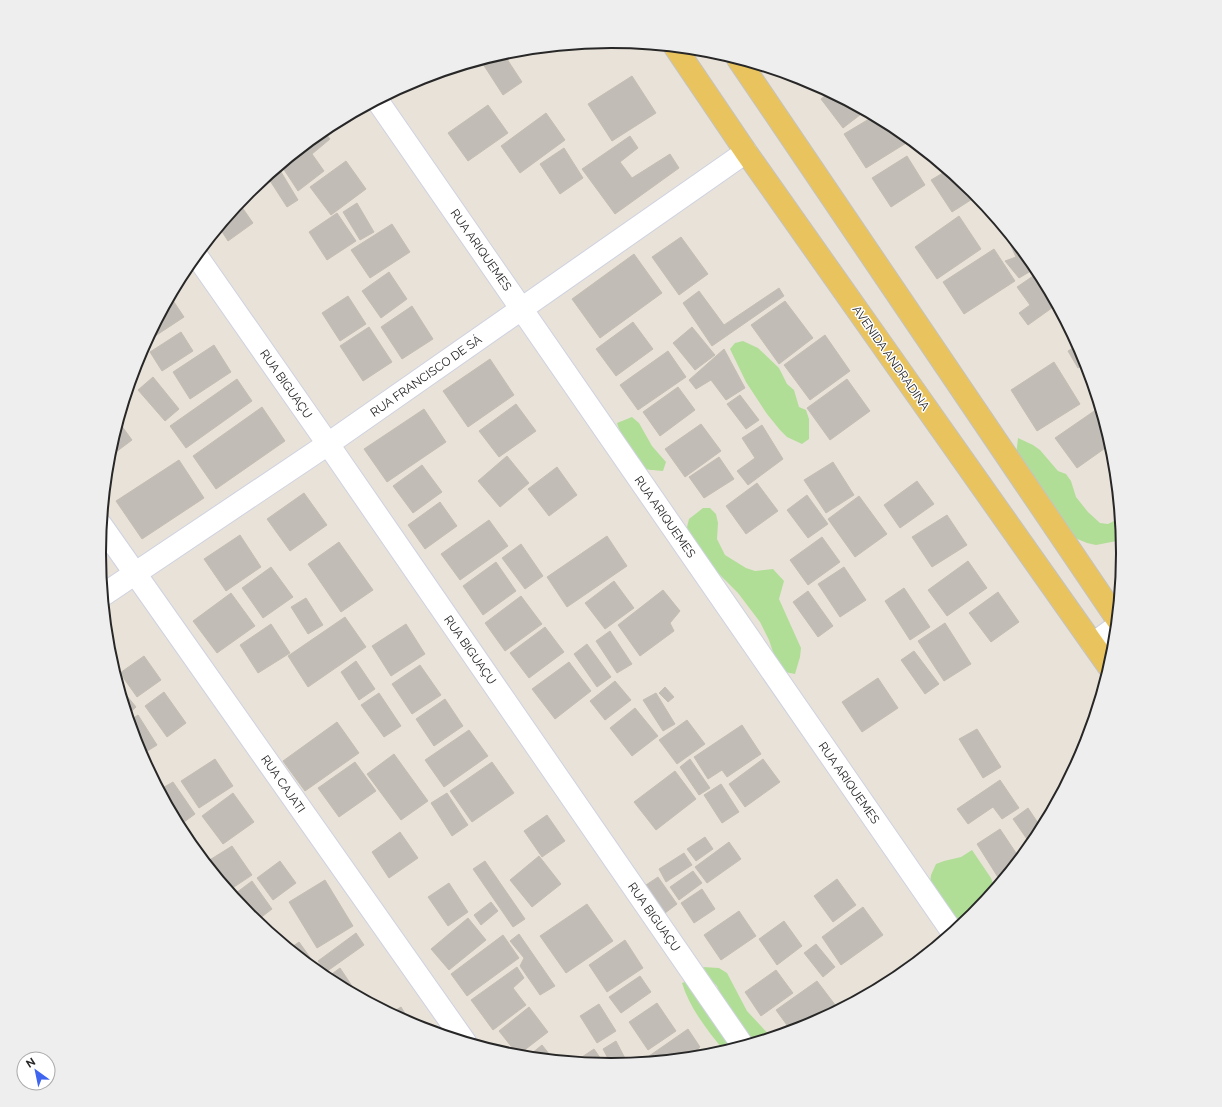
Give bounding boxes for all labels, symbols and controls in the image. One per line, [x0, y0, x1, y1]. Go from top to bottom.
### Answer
street label: RUA ARIQUEMES [448, 207, 514, 293]
street label: AVENIDA ANDRADINA [850, 303, 932, 413]
street label: RUA FRANCISCO DE SÁ [368, 332, 484, 420]
street label: RUA BIGUAÇU [257, 347, 315, 421]
street label: RUA ARIQUEMES [632, 474, 698, 560]
street label: RUA BIGUAÇU [441, 613, 499, 687]
street label: RUA ARIQUEMES [816, 740, 882, 826]
street label: RUA CAJATI [258, 753, 308, 815]
street label: RUA BIGUAÇU [625, 880, 683, 954]
north arrow [16, 1051, 56, 1091]
text: N [24, 1055, 38, 1071]

